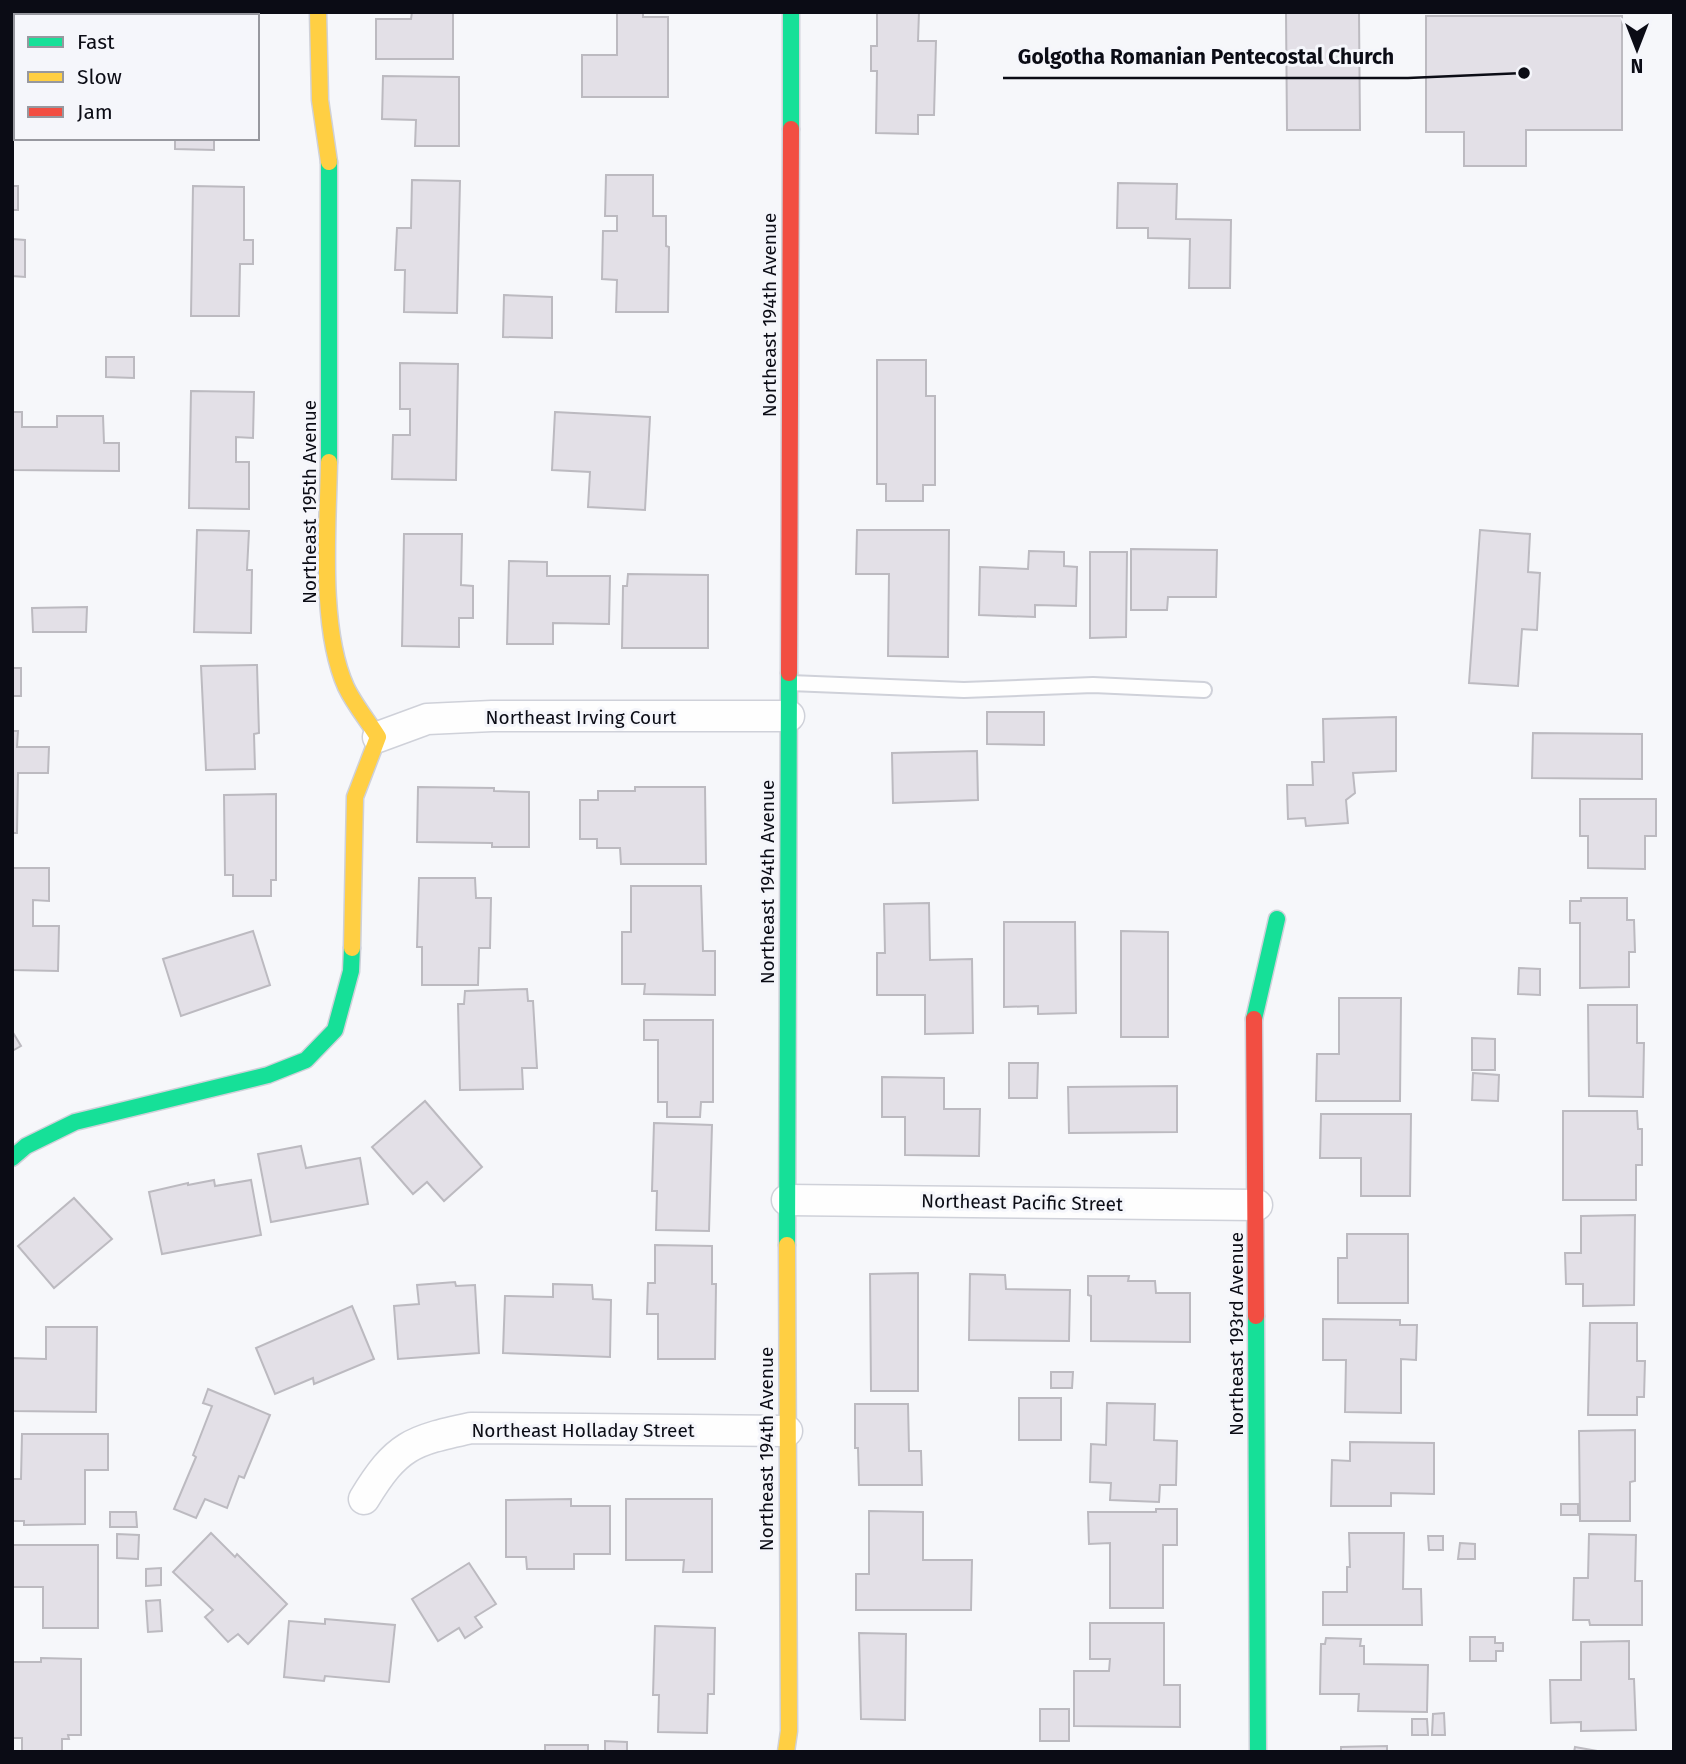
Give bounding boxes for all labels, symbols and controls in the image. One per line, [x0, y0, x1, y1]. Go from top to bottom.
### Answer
legend [14, 14, 259, 140]
north arrow [1602, 14, 1672, 84]
text: Fast [77, 29, 115, 55]
callout: Golgotha Romanian Pentecostal Church [1003, 36, 1408, 78]
text: Golgotha Romanian Pentecostal Church [1018, 44, 1394, 70]
text: N [1631, 54, 1643, 77]
text: Slow [77, 64, 122, 90]
text: Jam [77, 99, 113, 125]
street label: Northeast 194th Avenue [758, 213, 781, 417]
street label: Northeast 195th Avenue [298, 400, 321, 604]
street label: Northeast Irving Court [486, 706, 677, 729]
street label: Northeast 194th Avenue [756, 780, 779, 984]
street label: Northeast Pacific Street [921, 1189, 1123, 1216]
street label: Northeast 193rd Avenue [1225, 1232, 1248, 1436]
street label: Northeast 194th Avenue [755, 1347, 778, 1551]
street label: Northeast Holladay Street [471, 1419, 695, 1442]

